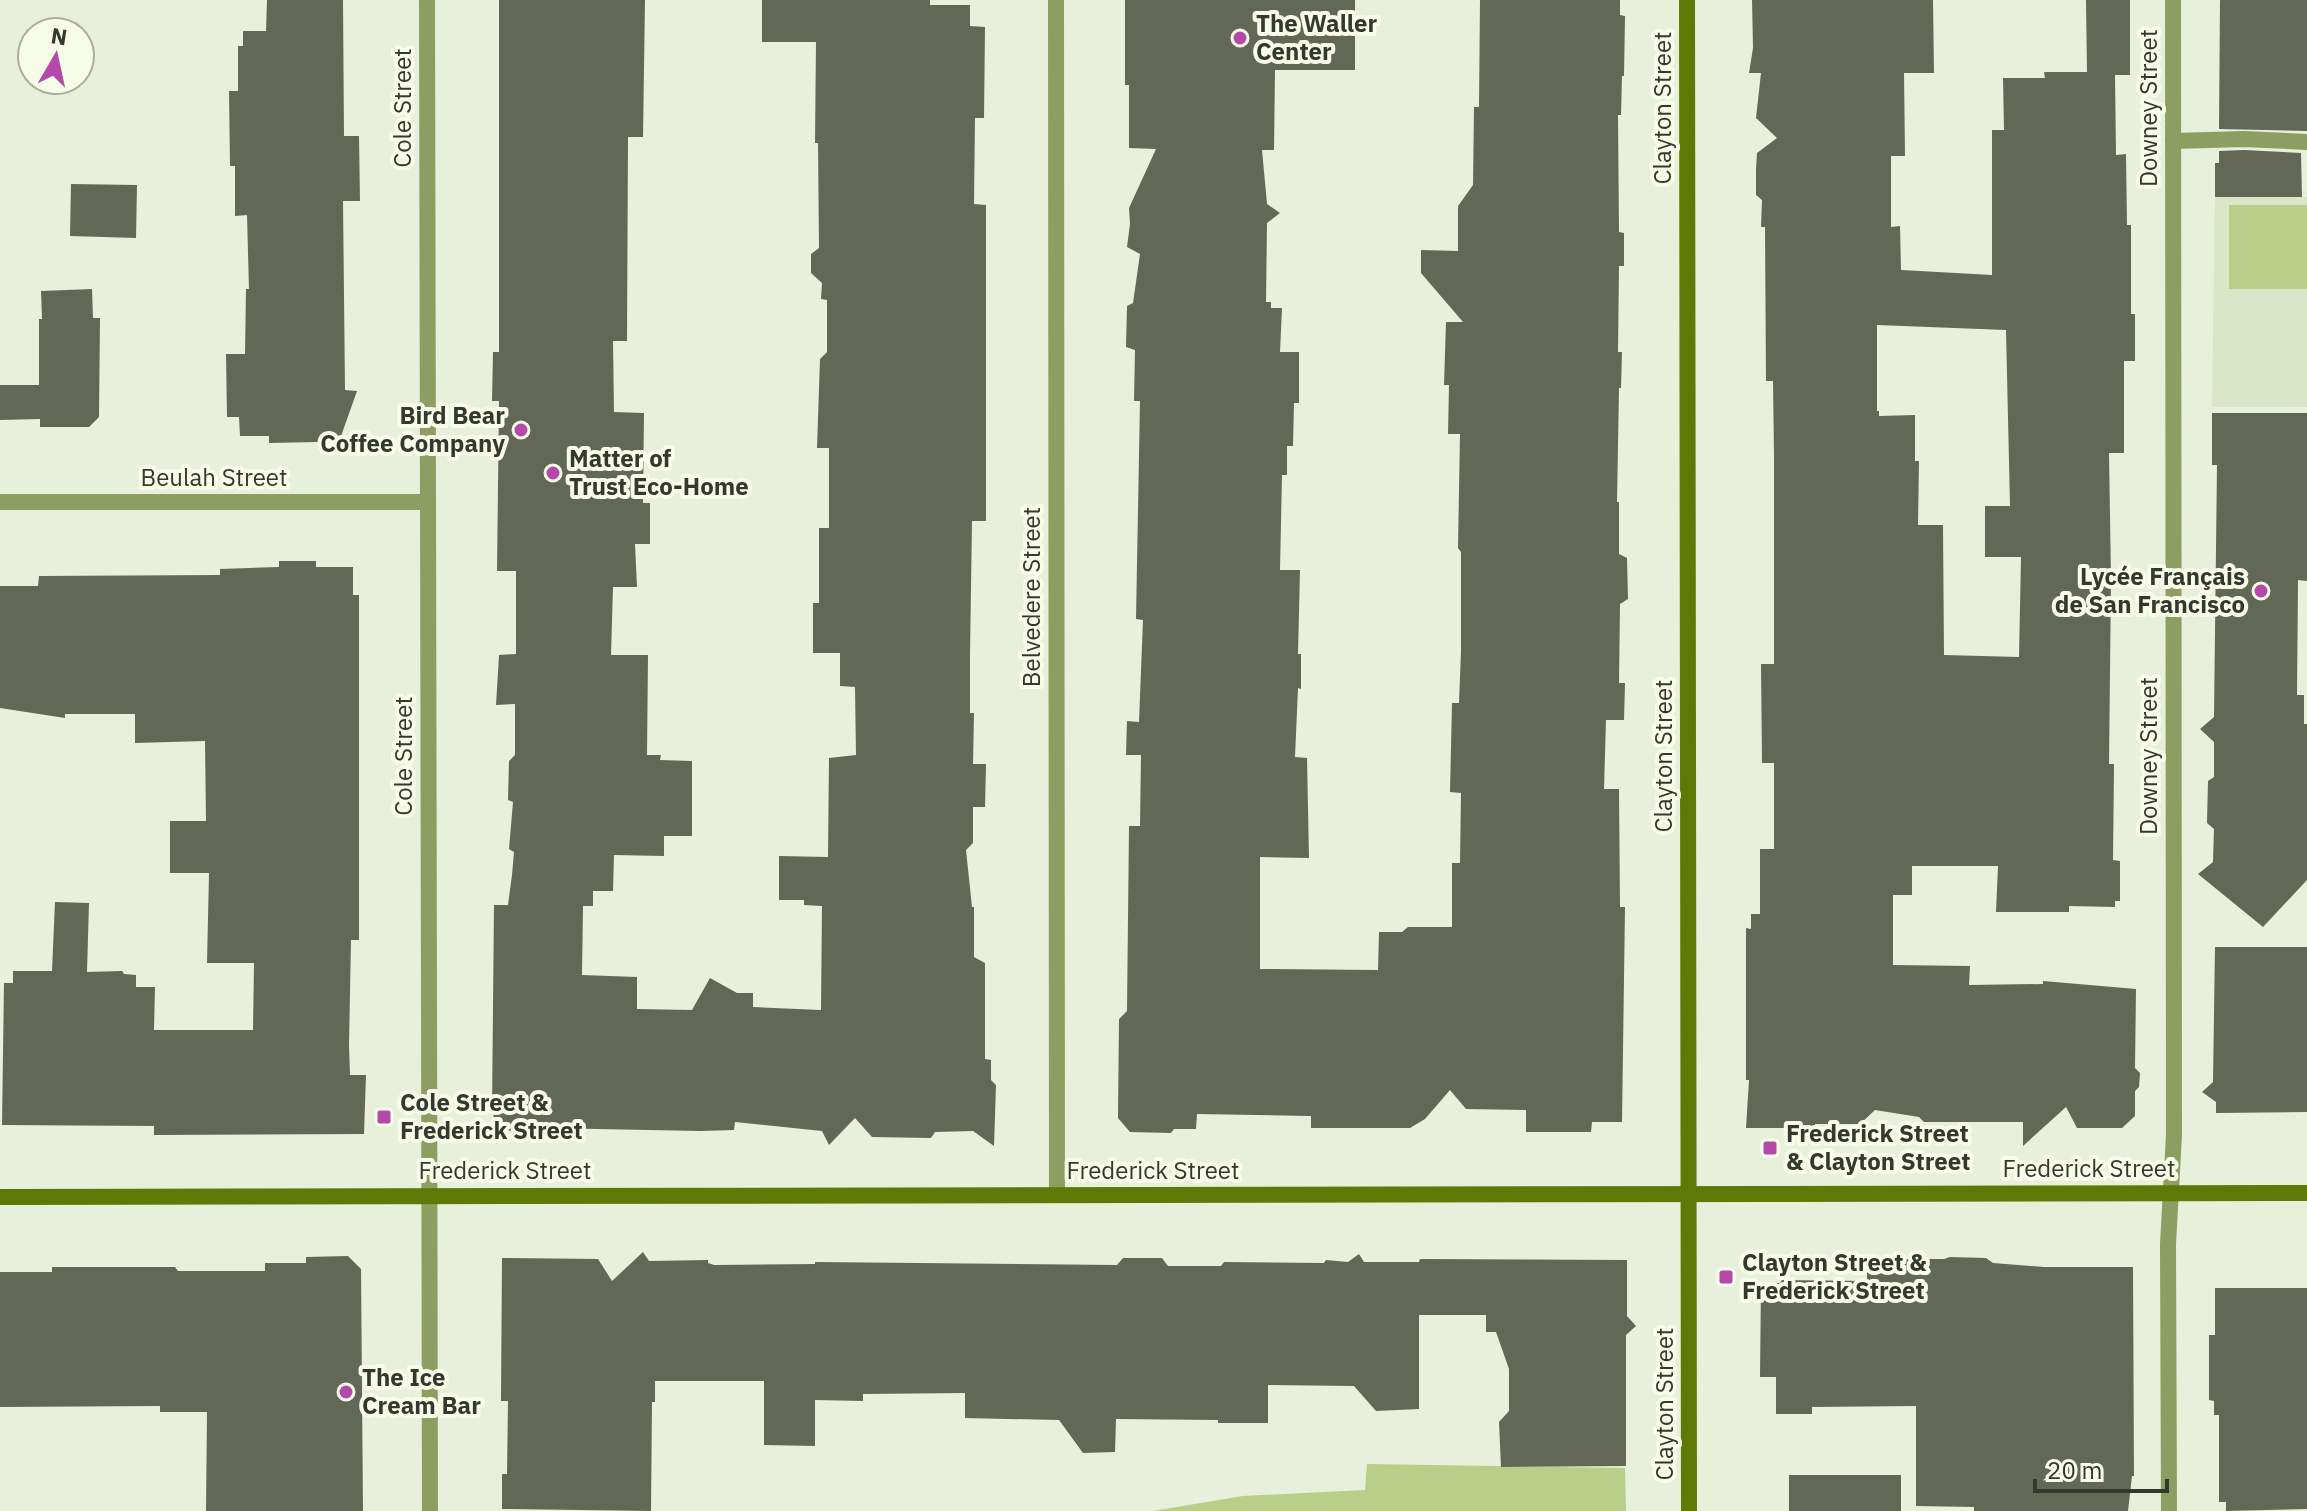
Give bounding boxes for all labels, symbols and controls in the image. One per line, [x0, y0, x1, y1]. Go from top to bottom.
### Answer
place label: The Waller Center [1256, 7, 1378, 67]
north arrow [16, 16, 96, 96]
text: N [49, 20, 69, 51]
marker: The Waller Center [1231, 29, 1249, 47]
street label: Downey Street [2132, 29, 2164, 187]
street label: Clayton Street [1646, 32, 1678, 185]
street label: Cole Street [386, 48, 418, 168]
place label: Bird Bear Coffee Company [320, 399, 505, 459]
marker: Bird Bear Coffee Company [512, 421, 530, 439]
place label: Matter of Trust Eco-Home [569, 442, 749, 502]
street label: Beulah Street [141, 461, 287, 493]
marker: Matter of Trust Eco-Home [544, 464, 562, 482]
street label: Belvedere Street [1015, 507, 1047, 687]
place label: Lycée Français de San Francisco [2055, 560, 2245, 620]
marker: Lycée Français de San Francisco [2252, 582, 2270, 600]
street label: Downey Street [2132, 677, 2164, 835]
street label: Clayton Street [1647, 680, 1679, 833]
street label: Cole Street [387, 696, 419, 816]
place label: Cole Street & Frederick Street [400, 1086, 583, 1146]
marker: Cole Street & Frederick Street [375, 1108, 393, 1126]
place label: Frederick Street & Clayton Street [1786, 1117, 1971, 1177]
marker: Frederick Street & Clayton Street [1761, 1139, 1779, 1157]
street label: Frederick Street [2003, 1152, 2175, 1184]
street label: Frederick Street [419, 1154, 591, 1186]
street label: Frederick Street [1067, 1154, 1239, 1186]
place label: Clayton Street & Frederick Street [1742, 1246, 1927, 1306]
marker: Clayton Street & Frederick Street [1717, 1268, 1735, 1286]
street label: Clayton Street [1648, 1328, 1680, 1481]
place label: The Ice Cream Bar [362, 1361, 481, 1421]
marker: The Ice Cream Bar [337, 1383, 355, 1401]
scale bar [2035, 1443, 2167, 1493]
text: 20 m [2047, 1454, 2102, 1486]

